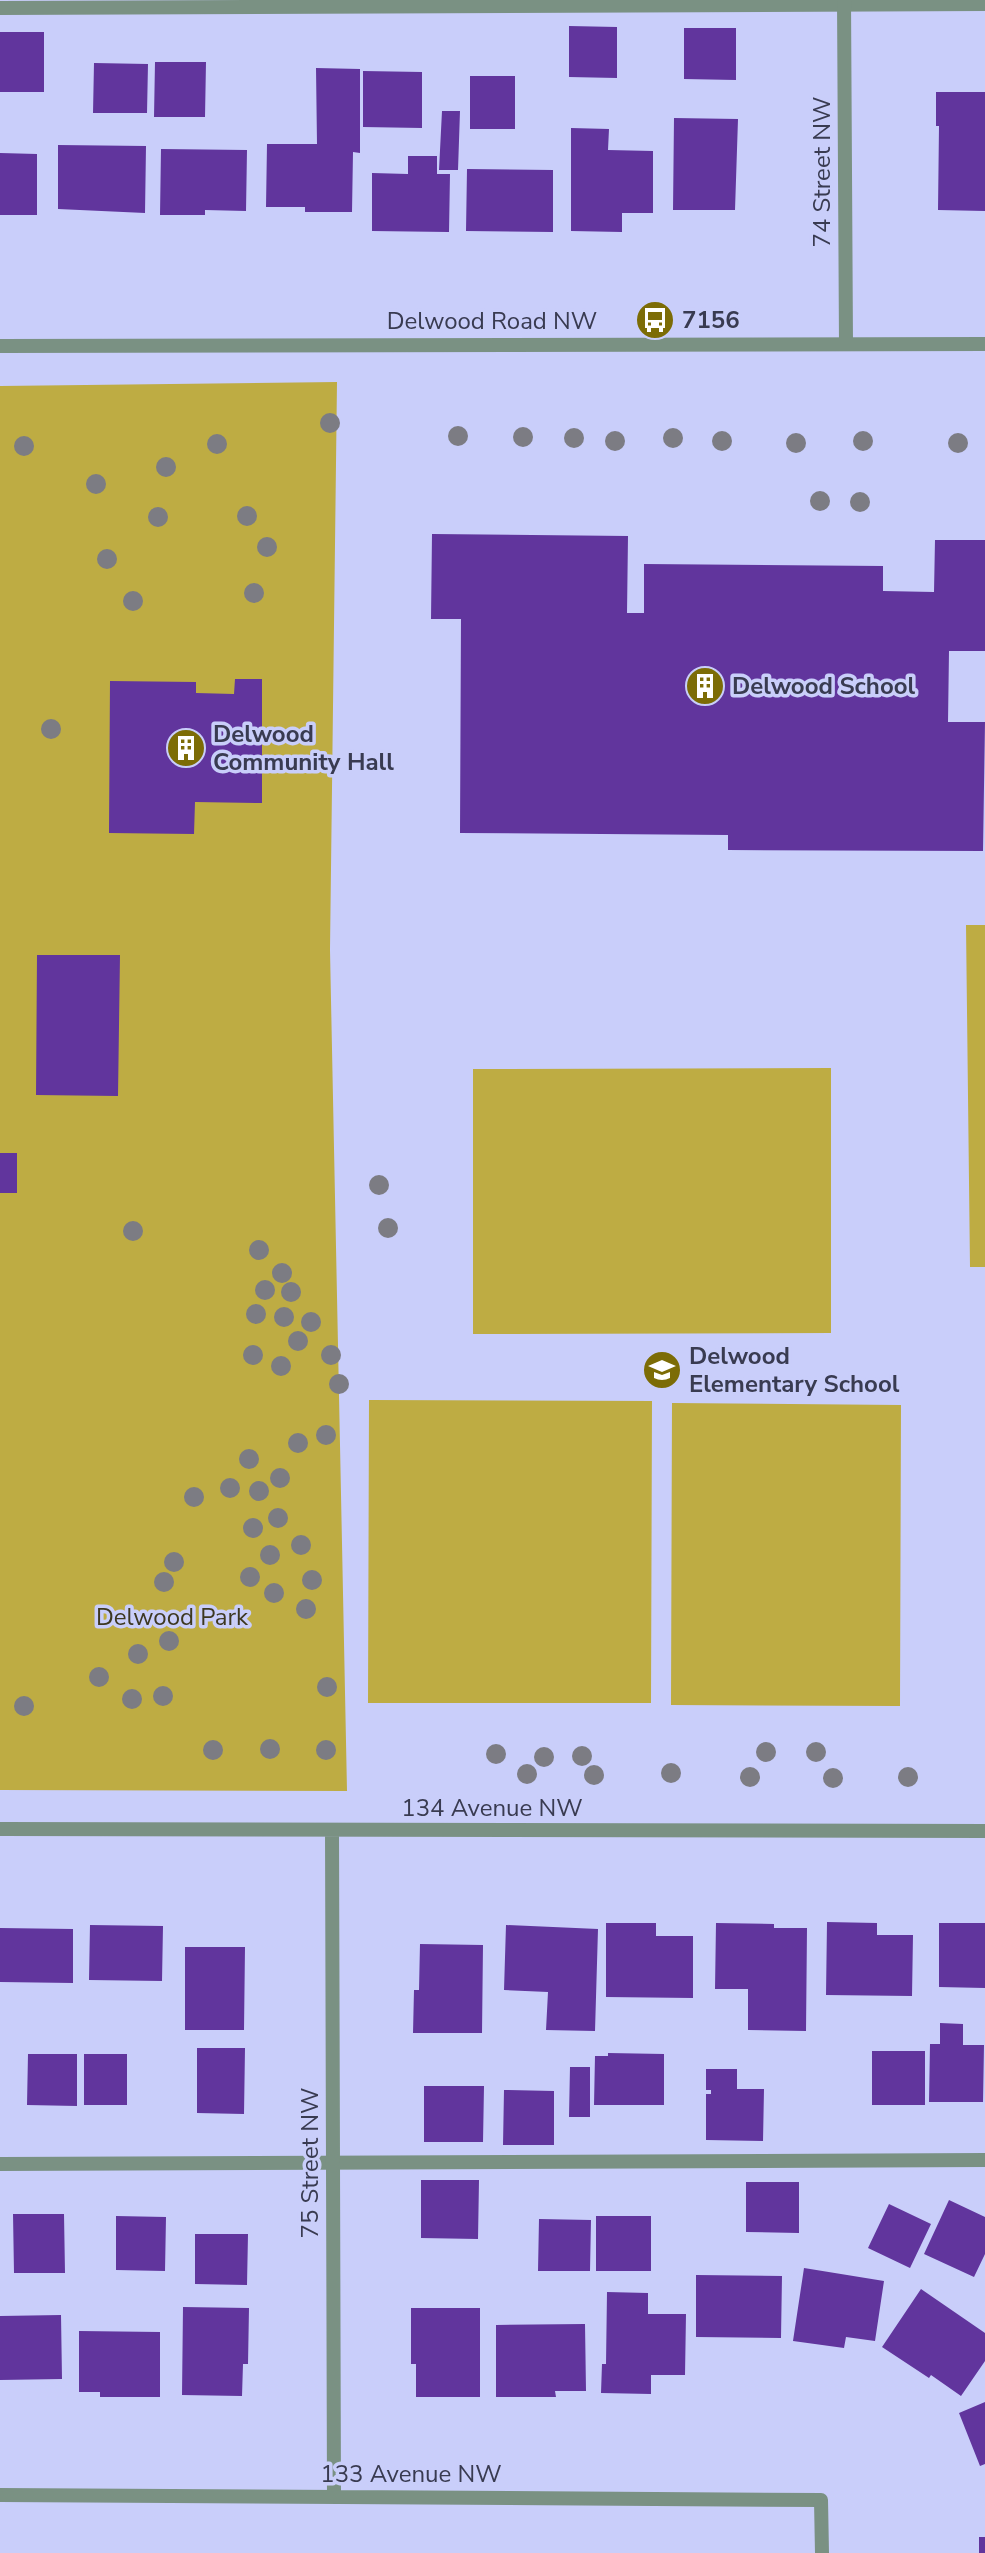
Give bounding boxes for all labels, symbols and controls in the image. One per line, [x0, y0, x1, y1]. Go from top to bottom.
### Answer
street label: 74 Street NW [806, 97, 838, 247]
bus stop icon: 7156 [634, 299, 676, 341]
place label: 7156 [682, 304, 740, 336]
street label: Delwood Road NW [387, 305, 597, 337]
building icon: Delwood School [684, 665, 726, 707]
place label: Delwood School [732, 670, 916, 702]
place label: Delwood Community Hall [213, 718, 394, 778]
building icon: Delwood Community Hall [165, 727, 207, 769]
place label: Delwood Elementary School [689, 1340, 900, 1400]
school or university icon: Delwood Elementary School [641, 1349, 683, 1391]
park label: Delwood Park [96, 1601, 249, 1633]
street label: 134 Avenue NW [401, 1792, 583, 1824]
street label: 75 Street NW [294, 2088, 326, 2238]
street label: 133 Avenue NW [320, 2458, 502, 2490]

